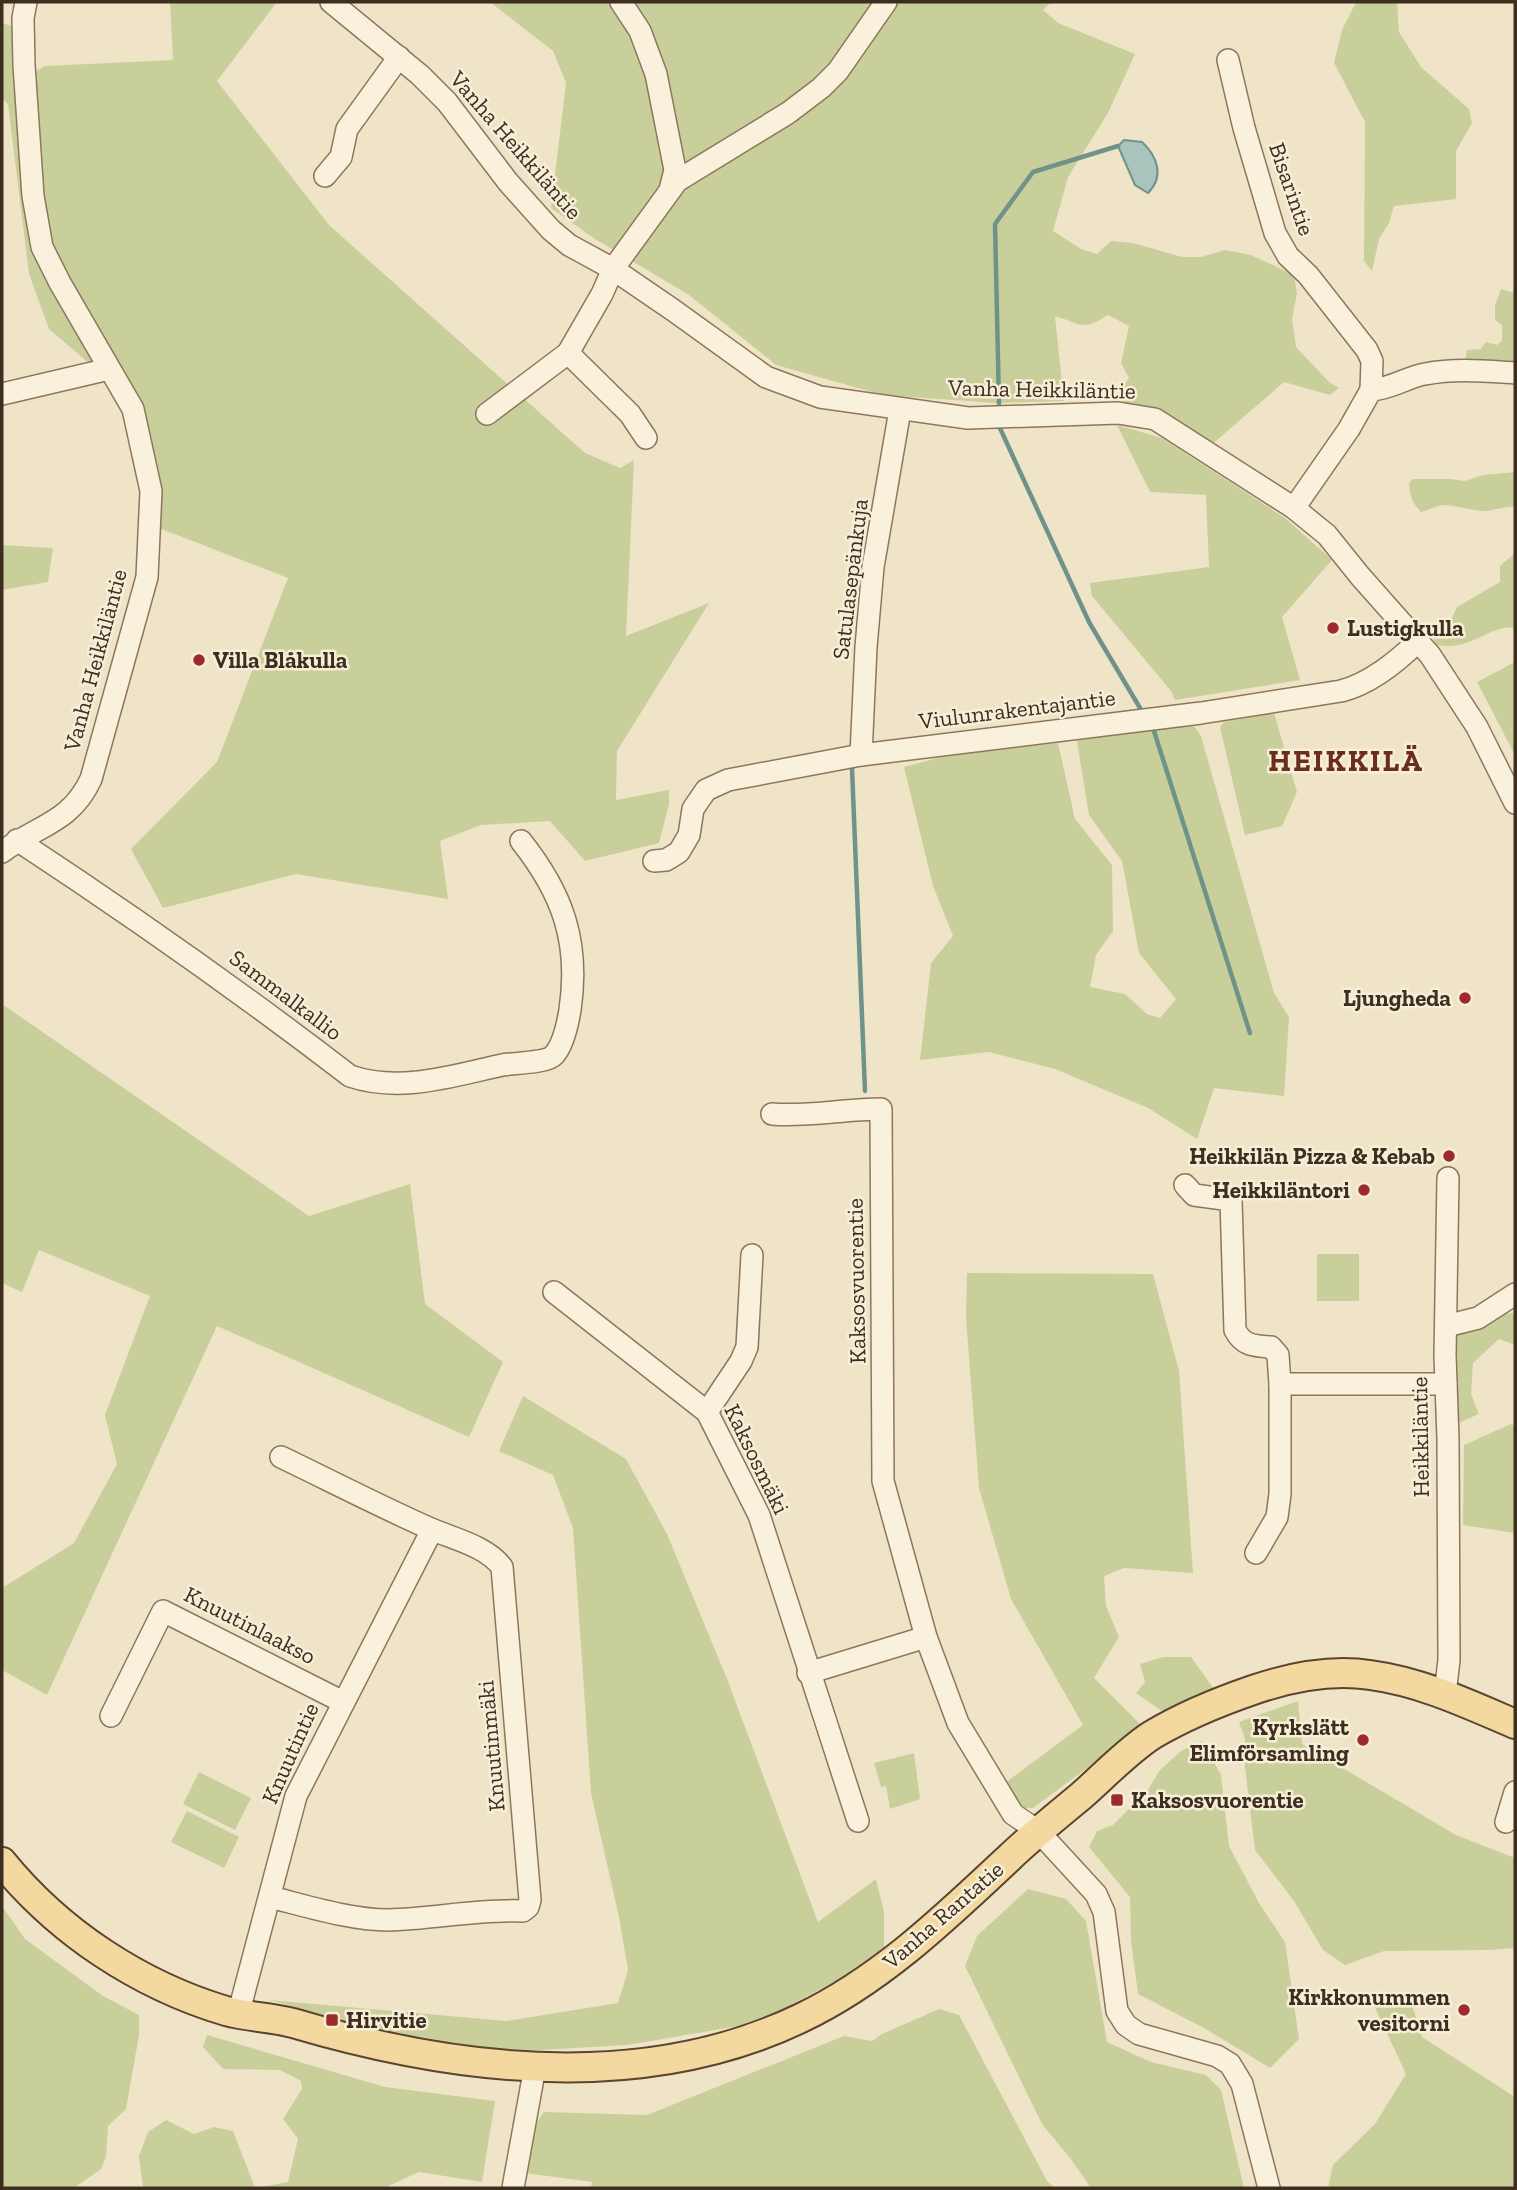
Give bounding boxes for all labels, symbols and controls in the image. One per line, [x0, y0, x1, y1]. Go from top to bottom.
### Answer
street label: Vanha Heikkiläntie [443, 64, 588, 225]
street label: Bisarintie [1263, 139, 1321, 239]
street label: Vanha Heikkiläntie [947, 373, 1136, 405]
street label: Satulasepänkuja [826, 497, 874, 661]
street label: Vanha Heikkiläntie [57, 566, 133, 755]
place label: Lustigkulla [1347, 614, 1464, 642]
marker: Lustigkulla [1325, 620, 1341, 636]
place label: Villa Blåkulla [213, 646, 348, 674]
marker: Villa Blåkulla [191, 652, 207, 668]
street label: Viulunrakentajantie [916, 683, 1117, 735]
district label: HEIKKILÄ [1268, 743, 1424, 779]
street label: Sammalkallio [224, 944, 348, 1046]
place label: Ljungheda [1343, 984, 1451, 1012]
marker: Ljungheda [1457, 990, 1473, 1006]
place label: Heikkilän Pizza & Kebab [1189, 1142, 1435, 1170]
marker: Heikkilän Pizza & Kebab [1441, 1148, 1457, 1164]
place label: Heikkiläntori [1213, 1176, 1350, 1204]
marker: Heikkiläntori [1356, 1182, 1372, 1198]
street label: Kaksosvuorentie [841, 1198, 871, 1364]
street label: Heikkiläntie [1405, 1376, 1435, 1498]
street label: Kaksosmäki [718, 1399, 796, 1519]
street label: Knuutinlaakso [179, 1580, 321, 1670]
street label: Knuutinmäki [471, 1679, 511, 1813]
street label: Knuutintie [255, 1698, 325, 1808]
place label: Kyrkslätt Elimförsamling [1189, 1713, 1350, 1767]
marker: Kyrkslätt Elimförsamling [1355, 1732, 1371, 1748]
place label: Kaksosvuorentie [1131, 1786, 1304, 1814]
marker: Kaksosvuorentie [1109, 1792, 1125, 1808]
street label: Vanha Rantatie [876, 1855, 1009, 1976]
place label: Kirkkonummen vesitorni [1288, 1983, 1450, 2037]
marker: Kirkkonummen vesitorni [1456, 2002, 1472, 2018]
place label: Hirvitie [346, 2006, 427, 2034]
marker: Hirvitie [324, 2012, 340, 2028]

